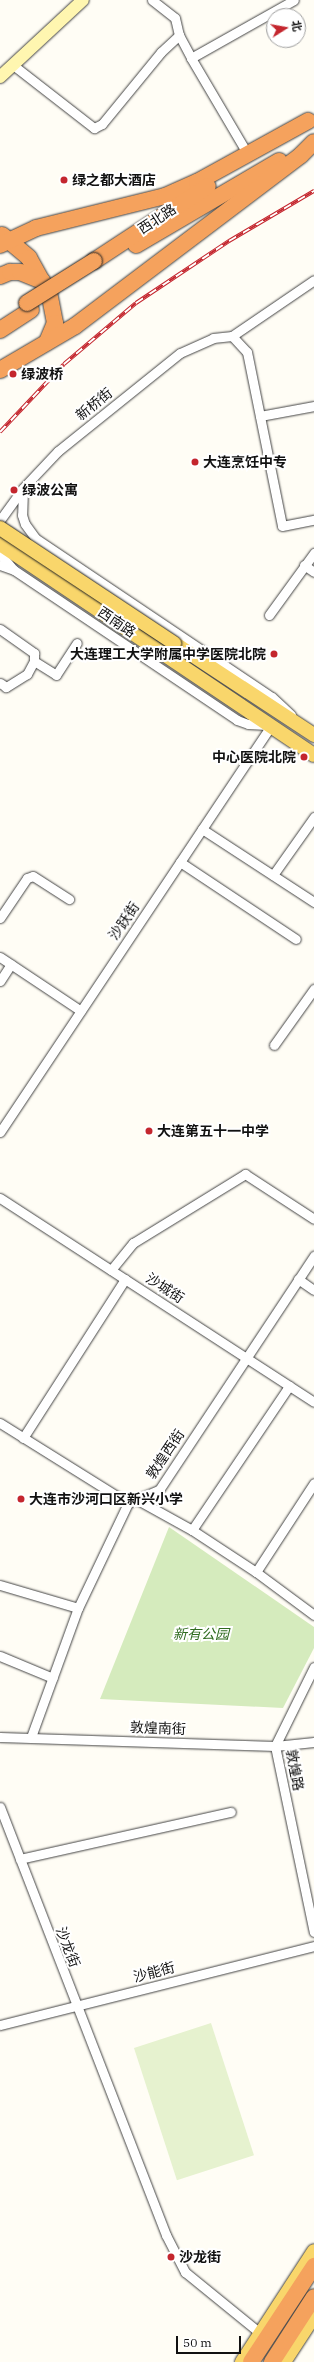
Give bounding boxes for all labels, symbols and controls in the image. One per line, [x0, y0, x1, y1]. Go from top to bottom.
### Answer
north arrow [266, 8, 306, 48]
text: 北 [289, 19, 305, 33]
place label: 绿之都大酒店 [72, 172, 156, 188]
marker: 绿之都大酒店 [59, 175, 69, 185]
street label: 西北路 [135, 201, 179, 237]
place label: 绿波桥 [21, 366, 63, 382]
marker: 绿波桥 [8, 369, 18, 379]
street label: 新桥街 [72, 384, 116, 424]
place label: 大连烹饪中专 [203, 454, 287, 470]
marker: 大连烹饪中专 [190, 457, 200, 467]
place label: 绿波公寓 [22, 482, 78, 498]
marker: 绿波公寓 [9, 485, 19, 495]
street label: 西南路 [95, 603, 139, 641]
place label: 大连理工大学附属中学医院北院 [70, 646, 266, 662]
marker: 大连理工大学附属中学医院北院 [269, 649, 279, 659]
place label: 中心医院北院 [212, 749, 296, 765]
marker: 中心医院北院 [299, 752, 309, 762]
street label: 沙跃街 [105, 899, 143, 943]
place label: 大连第五十一中学 [157, 1123, 269, 1139]
marker: 大连第五十一中学 [144, 1126, 154, 1136]
street label: 沙城街 [143, 1270, 187, 1306]
street label: 敦煌西街 [142, 1426, 188, 1482]
place label: 大连市沙河口区新兴小学 [29, 1491, 183, 1507]
marker: 大连市沙河口区新兴小学 [16, 1494, 26, 1504]
park label: 新有公园 [173, 1626, 229, 1642]
street label: 敦煌南街 [130, 1719, 186, 1737]
street label: 敦煌路 [283, 1748, 307, 1792]
street label: 沙龙街 [53, 1924, 83, 1970]
street label: 沙能街 [132, 1959, 176, 1985]
place label: 沙龙街 [179, 2249, 221, 2265]
marker: 沙龙街 [166, 2252, 176, 2262]
scale bar [178, 2328, 243, 2354]
text: 50 m [183, 2335, 212, 2350]

